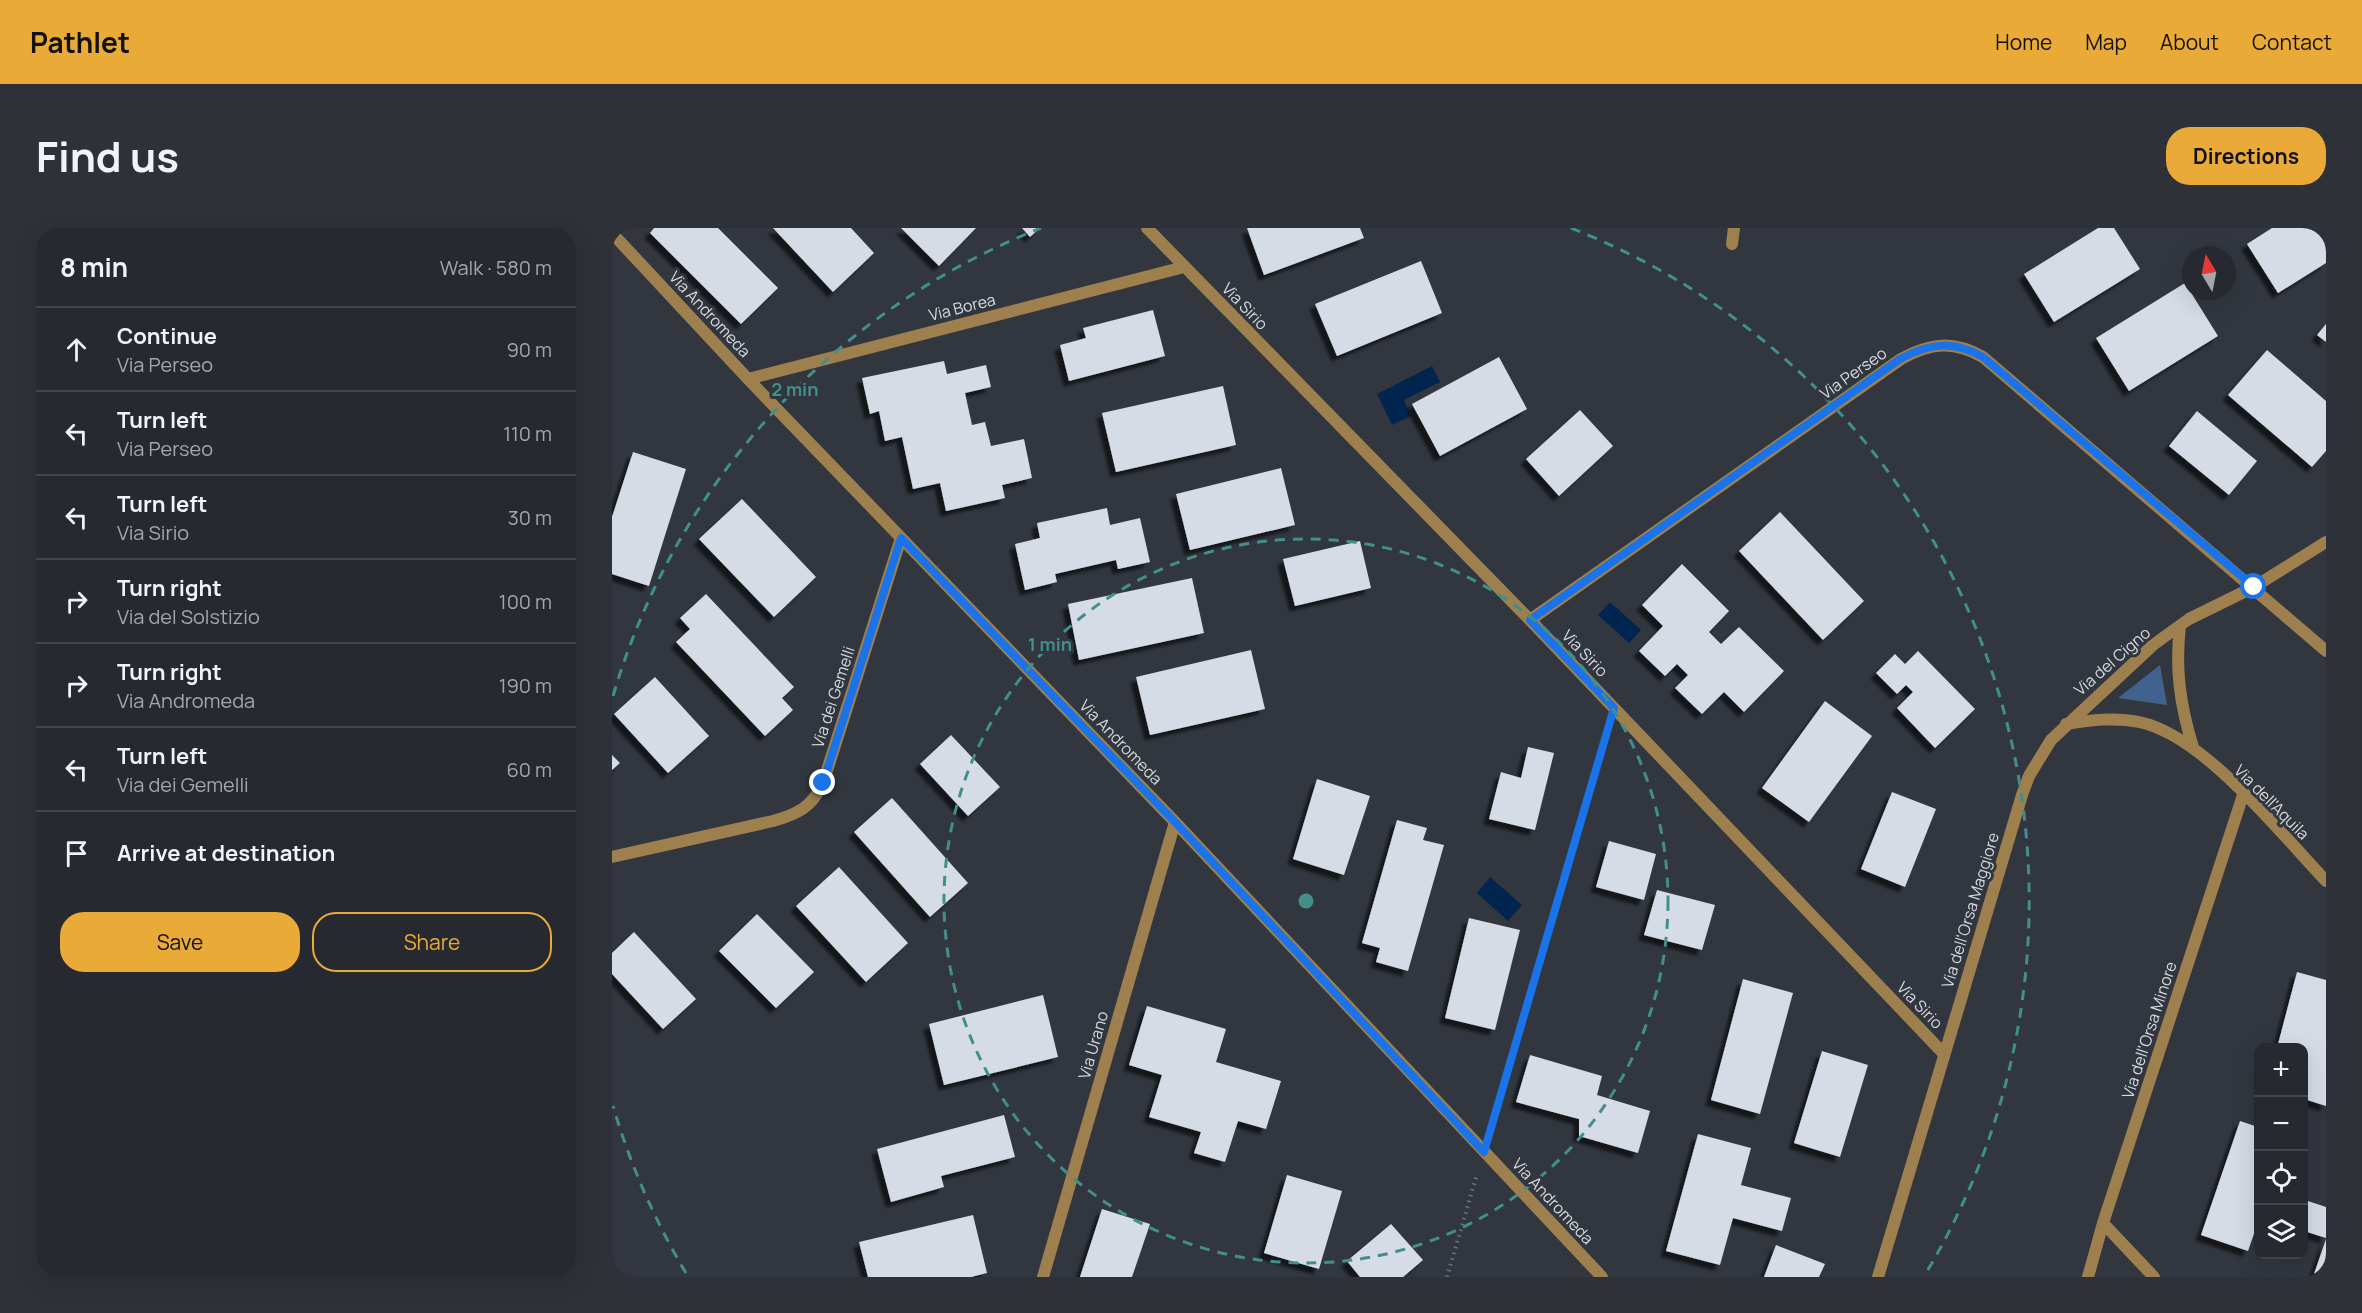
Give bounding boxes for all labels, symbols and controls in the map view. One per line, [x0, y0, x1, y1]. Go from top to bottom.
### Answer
text: Pathlet [30, 23, 130, 61]
text: Home [1995, 28, 2052, 56]
text: Map [2085, 28, 2127, 56]
text: About [2160, 28, 2219, 56]
text: Contact [2252, 28, 2332, 56]
text: Find us [36, 127, 179, 185]
button: Directions [2166, 127, 2326, 185]
north arrow [2182, 246, 2236, 300]
text: 8 min [60, 249, 128, 285]
text: Walk · 580 m [440, 254, 552, 281]
street label: Via Andromeda [664, 266, 756, 362]
street label: Via Sirio [1217, 278, 1273, 334]
street label: Via Borea [926, 288, 998, 326]
text: Continue [117, 321, 217, 351]
icon: ahead [60, 333, 93, 366]
text: 90 m [506, 336, 552, 363]
street label: Via Perseo [1815, 342, 1891, 404]
text: Via Perseo [117, 351, 213, 378]
text: 2 min [772, 377, 818, 401]
text: Turn left [117, 405, 207, 435]
icon: left [60, 417, 93, 450]
text: 110 m [503, 420, 552, 447]
text: Via Perseo [117, 435, 213, 462]
text: Turn left [117, 489, 207, 519]
icon: left [60, 501, 93, 534]
text: 30 m [508, 504, 552, 531]
text: Via Sirio [117, 519, 189, 546]
text: Turn right [117, 573, 222, 603]
route start [2240, 573, 2266, 599]
icon: right [60, 585, 93, 618]
text: 100 m [499, 588, 552, 615]
text: Via del Solstizio [117, 603, 260, 630]
street label: Via del Cigno [2069, 622, 2155, 700]
street label: Via Sirio [1557, 625, 1613, 681]
text: 1 min [1028, 632, 1072, 656]
street label: Via dei Gemelli [806, 643, 860, 751]
text: Turn right [117, 657, 222, 687]
icon: right [60, 669, 93, 702]
text: 190 m [499, 672, 552, 699]
text: Via Andromeda [117, 687, 255, 714]
street label: Via Andromeda [1075, 695, 1167, 789]
text: Turn left [117, 741, 207, 771]
icon: left [60, 753, 93, 786]
text: 60 m [506, 756, 552, 783]
street label: Via dell'Aquila [2230, 760, 2314, 844]
route end [809, 769, 835, 795]
text: Via dei Gemelli [117, 771, 249, 798]
street label: Via dell'Orsa Maggiore [1936, 830, 2004, 990]
icon: arrive [60, 837, 93, 870]
text: Arrive at destination [117, 838, 335, 868]
centre of rings [1296, 891, 1316, 911]
button: Save [60, 912, 300, 972]
button: Share [312, 912, 552, 972]
street label: Via dell'Orsa Minore [2116, 959, 2182, 1101]
street label: Via Sirio [1892, 977, 1948, 1033]
street label: Via Urano [1073, 1008, 1113, 1082]
map controls [2254, 1043, 2308, 1259]
button: + [2254, 1043, 2308, 1097]
button: − [2254, 1097, 2308, 1151]
button: locate [2254, 1151, 2308, 1205]
street label: Via Andromeda [1507, 1153, 1599, 1249]
button: layers [2254, 1205, 2308, 1259]

